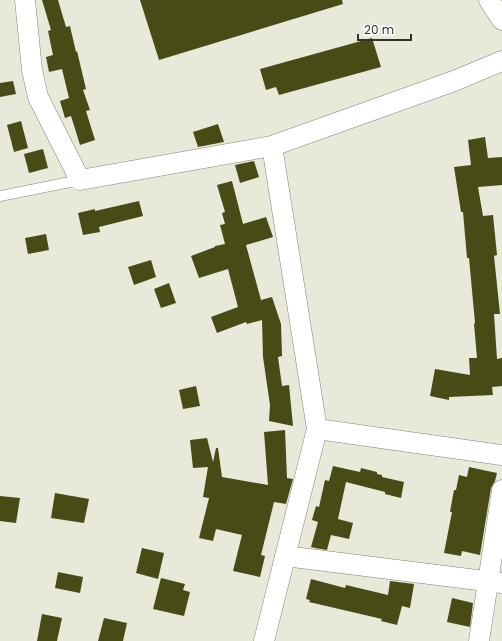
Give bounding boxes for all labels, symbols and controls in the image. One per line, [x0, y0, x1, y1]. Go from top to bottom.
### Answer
scale bar [358, 16, 411, 42]
text: 20 m [364, 21, 394, 38]

